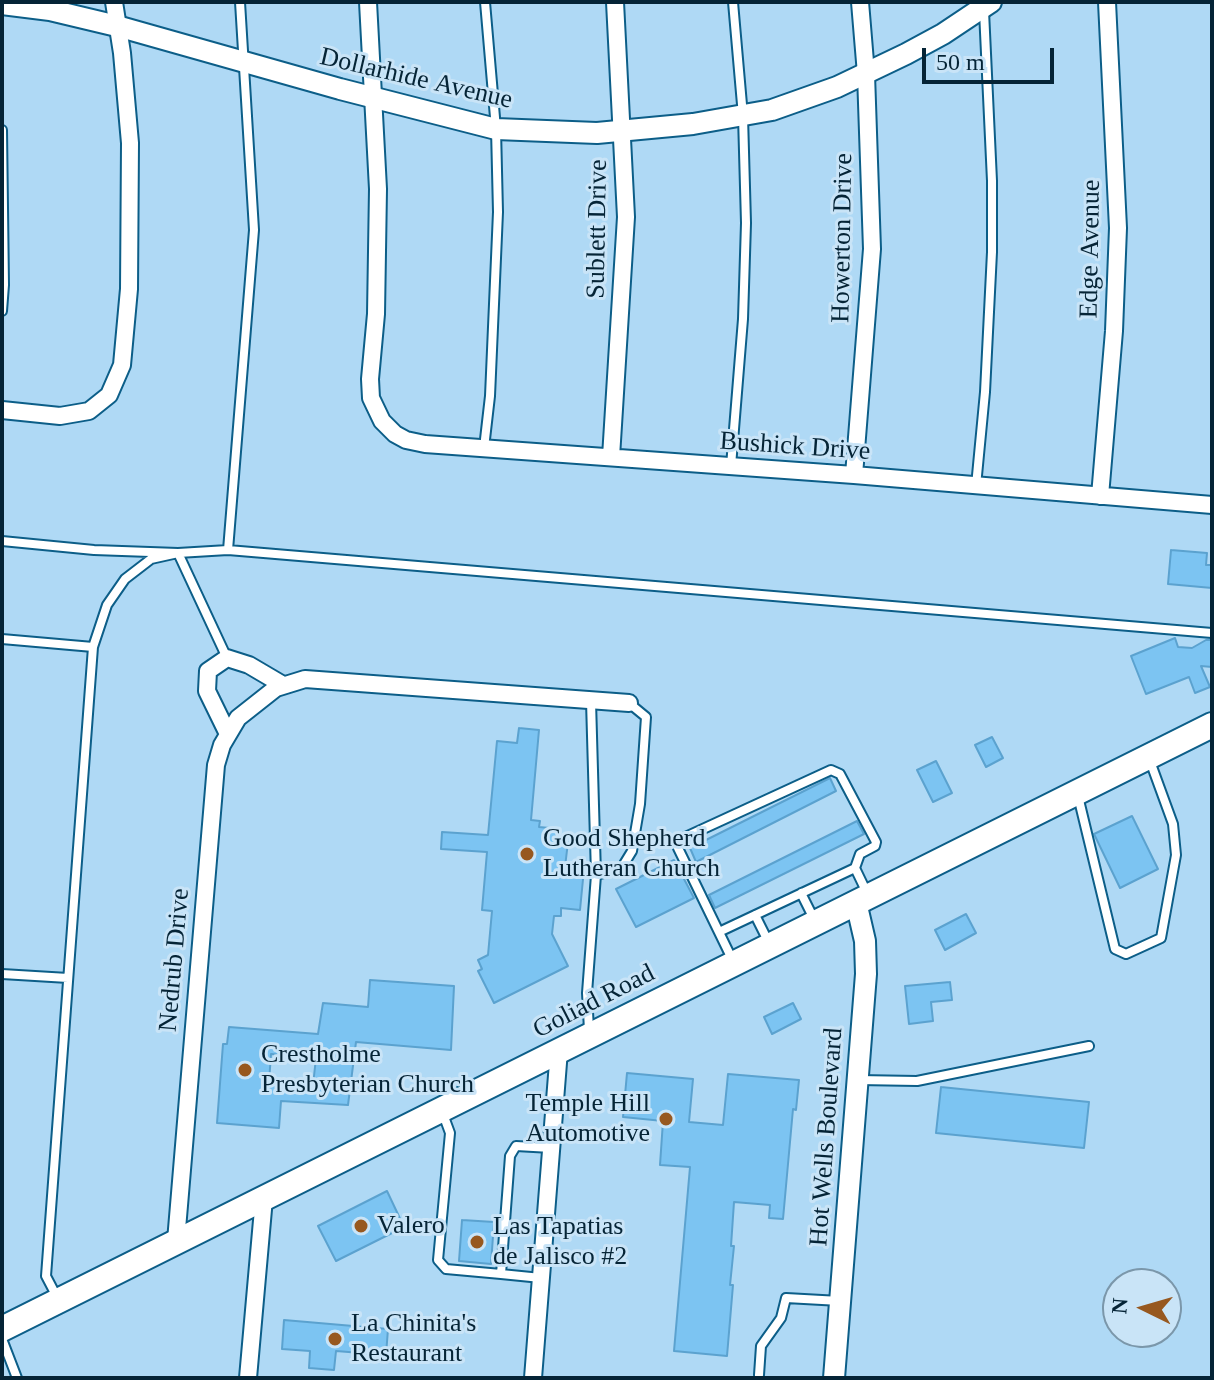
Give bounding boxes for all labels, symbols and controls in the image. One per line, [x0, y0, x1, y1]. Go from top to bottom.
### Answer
scale bar [926, 32, 1058, 82]
street label: Dollarhide Avenue [317, 42, 515, 116]
text: 50 m [936, 49, 985, 75]
street label: Howerton Drive [826, 153, 860, 323]
street label: Sublett Drive [581, 159, 615, 299]
street label: Edge Avenue [1074, 179, 1108, 319]
street label: Bushick Drive [719, 426, 871, 468]
place label: Good Shepherd Lutheran Church [543, 823, 720, 884]
marker: Good Shepherd Lutheran Church [518, 845, 536, 863]
street label: Nedrub Drive [153, 887, 197, 1033]
street label: Goliad Road [528, 958, 660, 1046]
street label: Hot Wells Boulevard [804, 1027, 850, 1247]
place label: Crestholme Presbyterian Church [261, 1039, 474, 1100]
marker: Crestholme Presbyterian Church [236, 1061, 254, 1079]
place label: Temple Hill Automotive [525, 1088, 650, 1150]
marker: Temple Hill Automotive [657, 1110, 675, 1128]
place label: Valero [377, 1210, 445, 1242]
place label: Las Tapatias de Jalisco #2 [493, 1211, 627, 1272]
marker: Valero [352, 1217, 370, 1235]
marker: Las Tapatias de Jalisco #2 [468, 1233, 486, 1251]
north arrow [1102, 1268, 1182, 1348]
text: N [1106, 1297, 1133, 1315]
place label: La Chinita's Restaurant [351, 1308, 476, 1370]
marker: La Chinita's Restaurant [326, 1330, 344, 1348]

